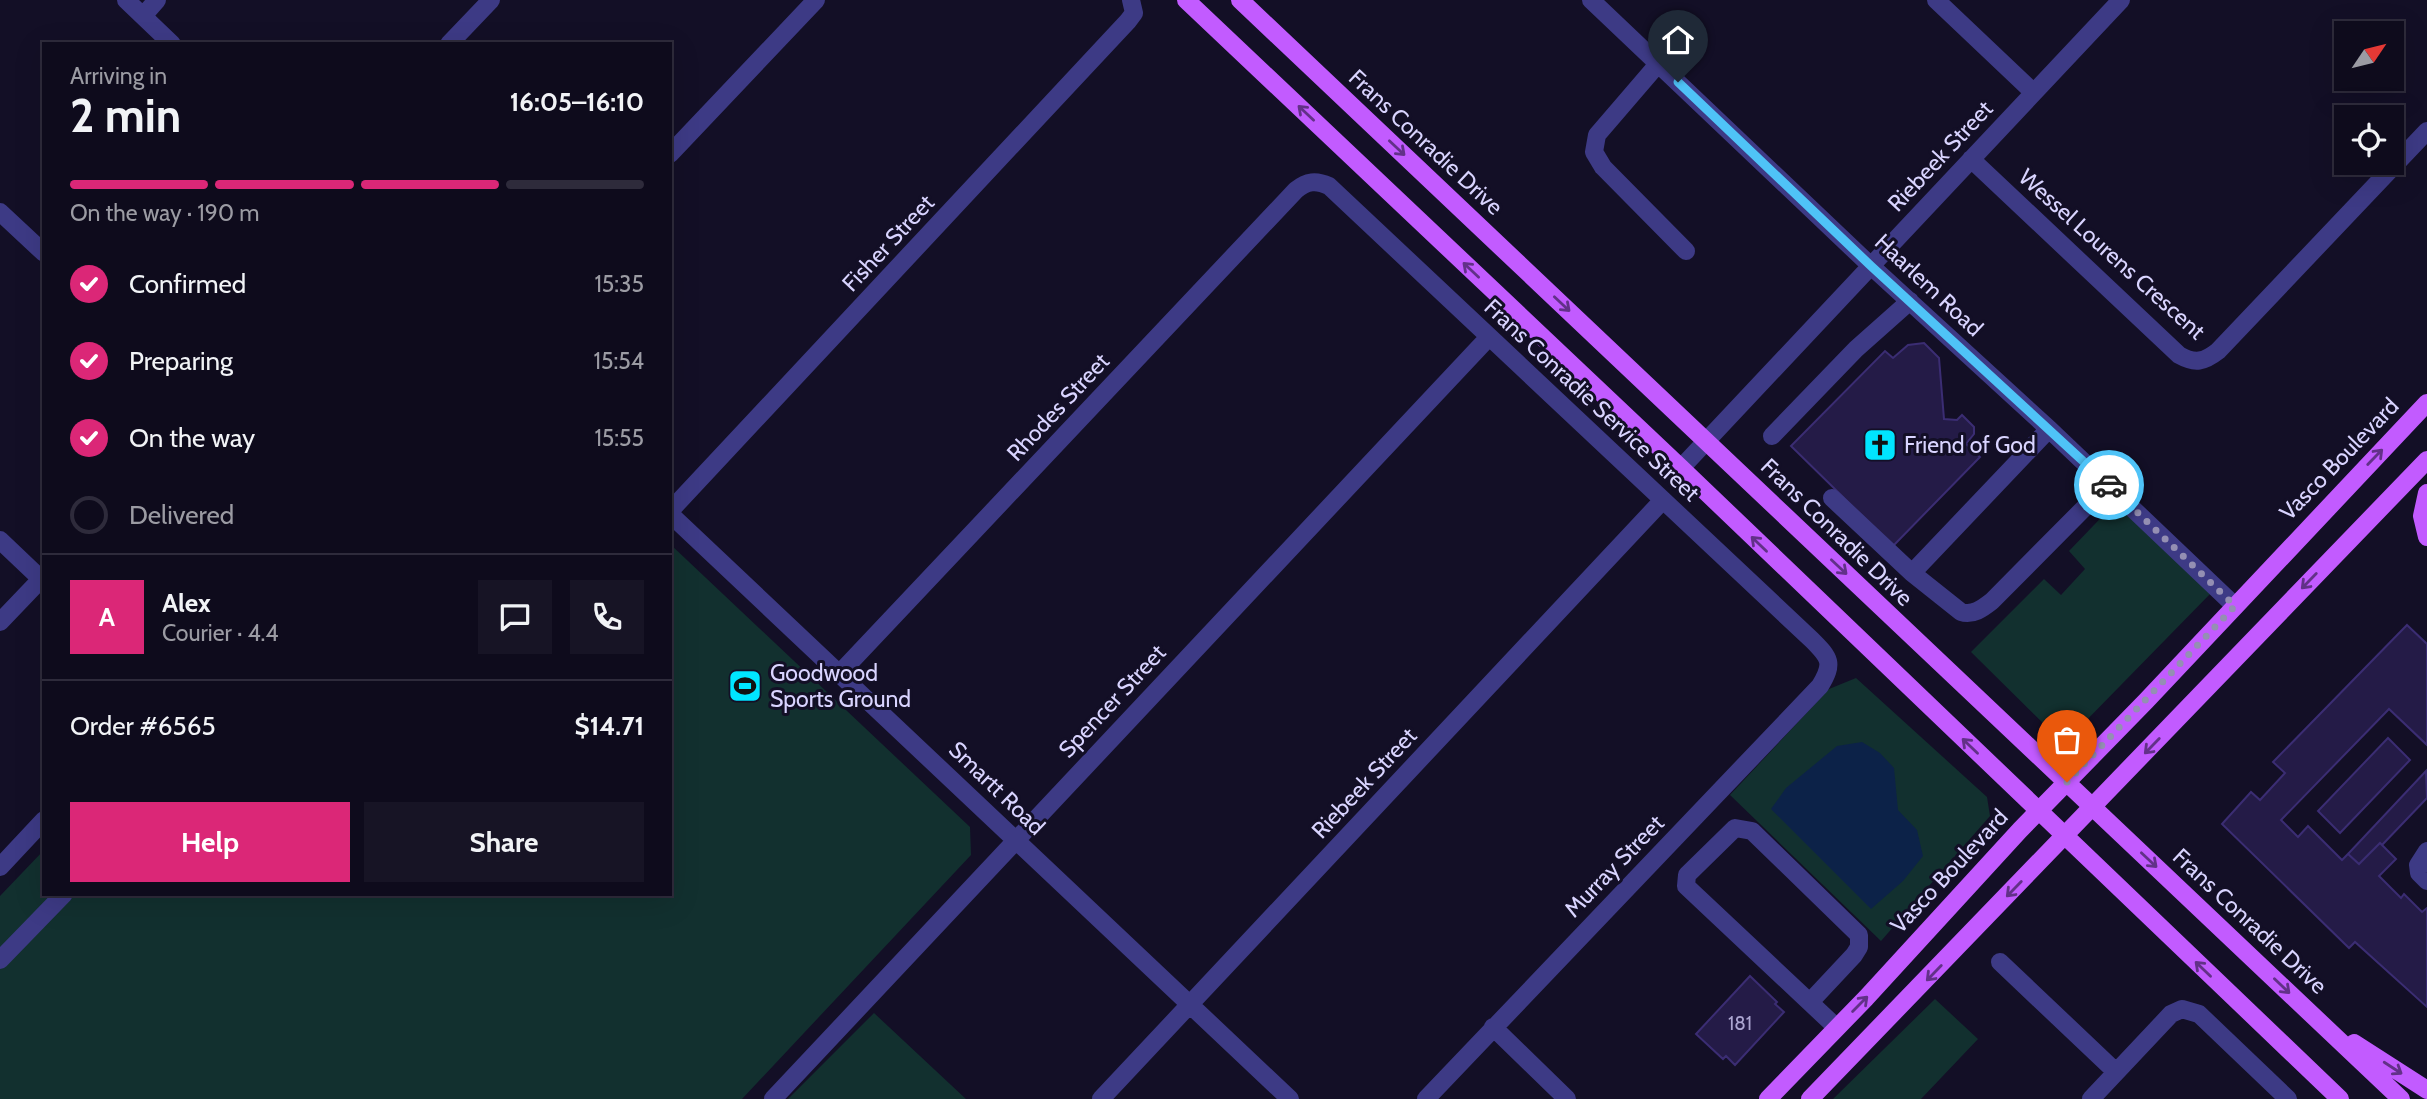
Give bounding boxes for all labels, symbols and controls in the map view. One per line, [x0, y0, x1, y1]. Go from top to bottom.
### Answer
pin [1648, 10, 1708, 82]
icon: home [1659, 21, 1697, 59]
north arrow [2334, 21, 2404, 91]
map controls [2334, 21, 2404, 175]
text: Arriving in [70, 62, 167, 90]
street label: Frans Conradie Drive [1343, 63, 1509, 221]
text: 16:05–16:10 [510, 86, 644, 118]
text: 2 min [70, 88, 181, 144]
street label: Riebeek Street [1882, 95, 1999, 217]
one-way arrow [1298, 105, 1315, 122]
button: locate [2334, 105, 2404, 175]
one-way arrow [1388, 139, 1405, 156]
street label: Wessel Lourens Crescent [2013, 163, 2211, 345]
street label: Fisher Street [836, 189, 940, 297]
text: On the way · 190 m [70, 199, 259, 227]
street label: Haarlem Road [1869, 228, 1989, 342]
one-way arrow [1463, 261, 1480, 278]
icon: check [70, 265, 108, 303]
text: Confirmed [129, 268, 246, 300]
text: 15:35 [594, 270, 644, 298]
street label: Frans Conradie Service Street [1479, 293, 1706, 507]
one-way arrow [1553, 296, 1570, 313]
icon: check [70, 342, 108, 380]
text: Preparing [129, 345, 233, 377]
text: 15:54 [594, 347, 644, 375]
street label: Rhodes Street [1001, 347, 1115, 467]
street label: Vasco Boulevard [2274, 392, 2404, 526]
icon: check [70, 419, 108, 457]
text: On the way [129, 422, 255, 454]
text: 15:55 [594, 424, 644, 452]
church icon: Friend of God [1861, 426, 1899, 464]
place label: Friend of God [1904, 431, 2036, 459]
one-way arrow [2366, 449, 2383, 466]
courier [2074, 450, 2144, 520]
street label: Frans Conradie Drive [1755, 452, 1919, 612]
icon: car [2090, 466, 2128, 504]
text: Delivered [129, 499, 234, 531]
one-way arrow [1750, 535, 1767, 552]
one-way arrow [1829, 558, 1847, 575]
one-way arrow [2301, 573, 2318, 590]
button: chat [478, 580, 552, 654]
button: phone [570, 580, 644, 654]
text: Alex [162, 587, 211, 619]
text: A [99, 601, 115, 633]
text: Courier · 4.4 [162, 619, 279, 647]
street label: Spencer Street [1053, 638, 1172, 763]
place label: Goodwood Sports Ground [770, 659, 911, 713]
sports icon: Goodwood Sports Ground [726, 667, 764, 705]
text: Order #6565 [70, 710, 216, 742]
text: $14.71 [575, 710, 644, 742]
pin [2037, 710, 2097, 782]
icon: bag [2048, 721, 2086, 759]
street label: Riebeek Street [1306, 722, 1423, 844]
street label: Smartt Road [943, 735, 1051, 841]
one-way arrow [2144, 737, 2160, 755]
one-way arrow [1962, 738, 1979, 755]
button: Help [70, 802, 350, 882]
button: Share [364, 802, 644, 882]
street label: Vasco Boulevard [1884, 803, 2014, 939]
street label: Murray Street [1558, 809, 1670, 923]
street label: Frans Conradie Drive [2167, 842, 2333, 1000]
one-way arrow [2140, 851, 2157, 868]
one-way arrow [2006, 881, 2023, 898]
one-way arrow [2195, 961, 2212, 978]
one-way arrow [1925, 964, 1942, 981]
one-way arrow [2273, 977, 2290, 994]
one-way arrow [1851, 996, 1868, 1013]
house number: 181 [1728, 1012, 1752, 1035]
one-way arrow [2383, 1062, 2403, 1076]

